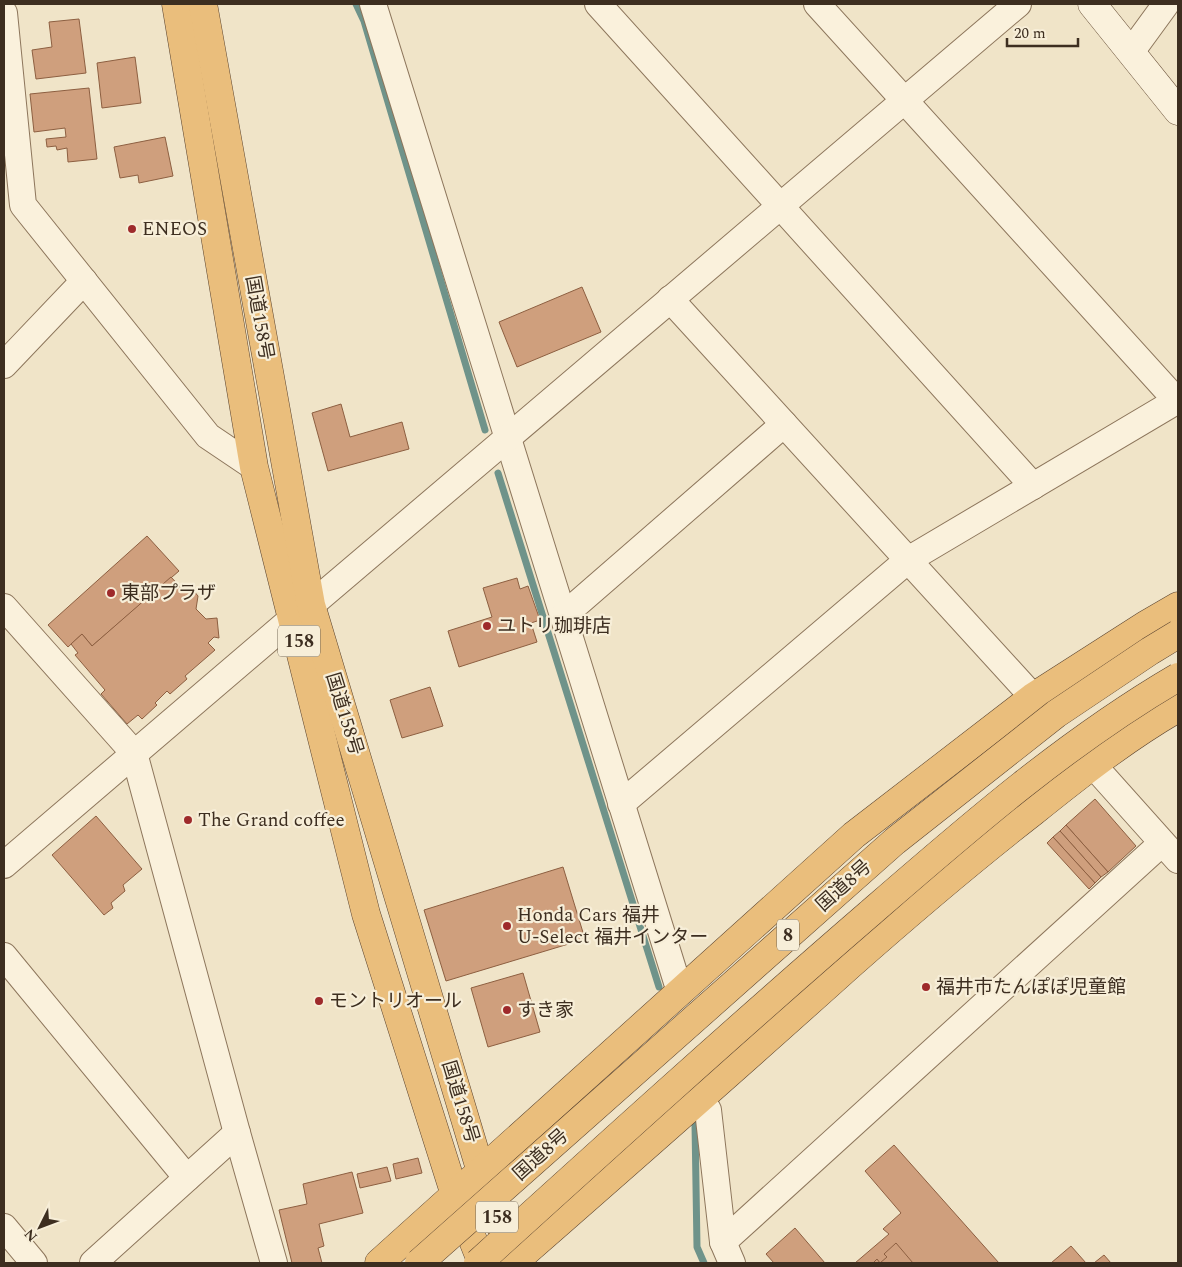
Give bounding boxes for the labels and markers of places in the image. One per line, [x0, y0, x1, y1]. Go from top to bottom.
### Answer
place label: ENEOS [142, 215, 207, 244]
marker: ENEOS [126, 223, 138, 235]
place label: 東部プラザ [121, 579, 216, 608]
marker: 東部プラザ [105, 587, 117, 599]
place label: ユトリ珈琲店 [497, 612, 611, 641]
marker: ユトリ珈琲店 [481, 620, 493, 632]
place label: The Grand coffee [198, 806, 345, 835]
marker: The Grand coffee [182, 814, 194, 826]
place label: Honda Cars 福井 U-Select 福井インター [517, 901, 708, 952]
marker: Honda Cars 福井 U-Select 福井インター [501, 920, 513, 932]
place label: 福井市たんぽぽ児童館 [936, 973, 1126, 1002]
marker: 福井市たんぽぽ児童館 [920, 981, 932, 993]
place label: モントリオール [329, 987, 462, 1016]
marker: モントリオール [313, 995, 325, 1007]
place label: すき家 [517, 996, 574, 1025]
marker: すき家 [501, 1004, 513, 1016]

